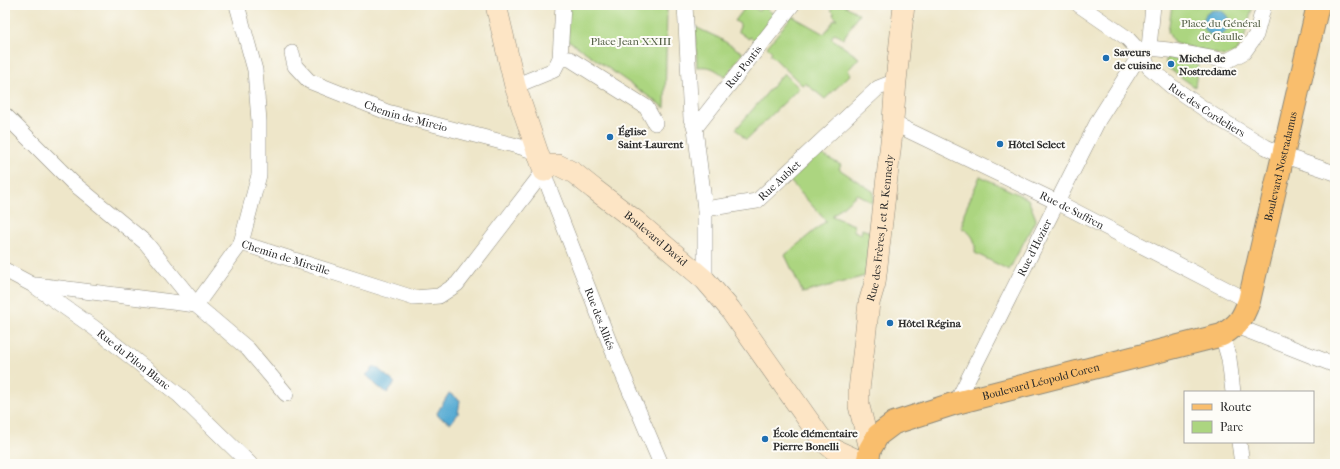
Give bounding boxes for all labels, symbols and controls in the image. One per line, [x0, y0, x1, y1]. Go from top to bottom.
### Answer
park label: Place du Général de Gaulle [1181, 17, 1261, 43]
park label: Place Jean XXIII [591, 35, 672, 48]
street label: Rue Pontis [723, 43, 765, 91]
place label: Saveurs de cuisine [1114, 46, 1162, 72]
place label: Michel de Nostredame [1178, 52, 1237, 78]
marker: Saveurs de cuisine [1101, 53, 1111, 63]
marker: Michel de Nostredame [1166, 59, 1176, 69]
street label: Rue des Cordeliers [1166, 80, 1247, 140]
street label: Chemin de Mireio [362, 98, 449, 135]
street label: Boulevard Nostradamus [1262, 110, 1300, 223]
place label: Église Saint-Laurent [618, 125, 684, 151]
marker: Église Saint-Laurent [605, 132, 615, 142]
place label: Hôtel Select [1008, 138, 1066, 151]
marker: Hôtel Select [995, 139, 1005, 149]
street label: Rue des Frères J. et R. Kennedy [864, 153, 897, 303]
street label: Rue Aublet [756, 158, 803, 203]
street label: Rue de Suffren [1038, 189, 1107, 232]
street label: Boulevard David [621, 208, 690, 270]
street label: Rue d'Hozier [1015, 217, 1055, 279]
street label: Chemin de Mireille [240, 238, 332, 278]
street label: Rue des Alliés [582, 286, 618, 352]
place label: Hôtel Régina [898, 317, 962, 330]
marker: Hôtel Régina [885, 318, 895, 328]
street label: Rue du Pilon Blanc [94, 327, 173, 393]
street label: Boulevard Léopold Coren [981, 360, 1101, 403]
legend [1184, 391, 1314, 443]
text: Route [1220, 400, 1252, 414]
text: Parc [1220, 420, 1243, 434]
place label: École élémentaire Pierre Bonelli [773, 427, 858, 453]
marker: École élémentaire Pierre Bonelli [760, 434, 770, 444]

